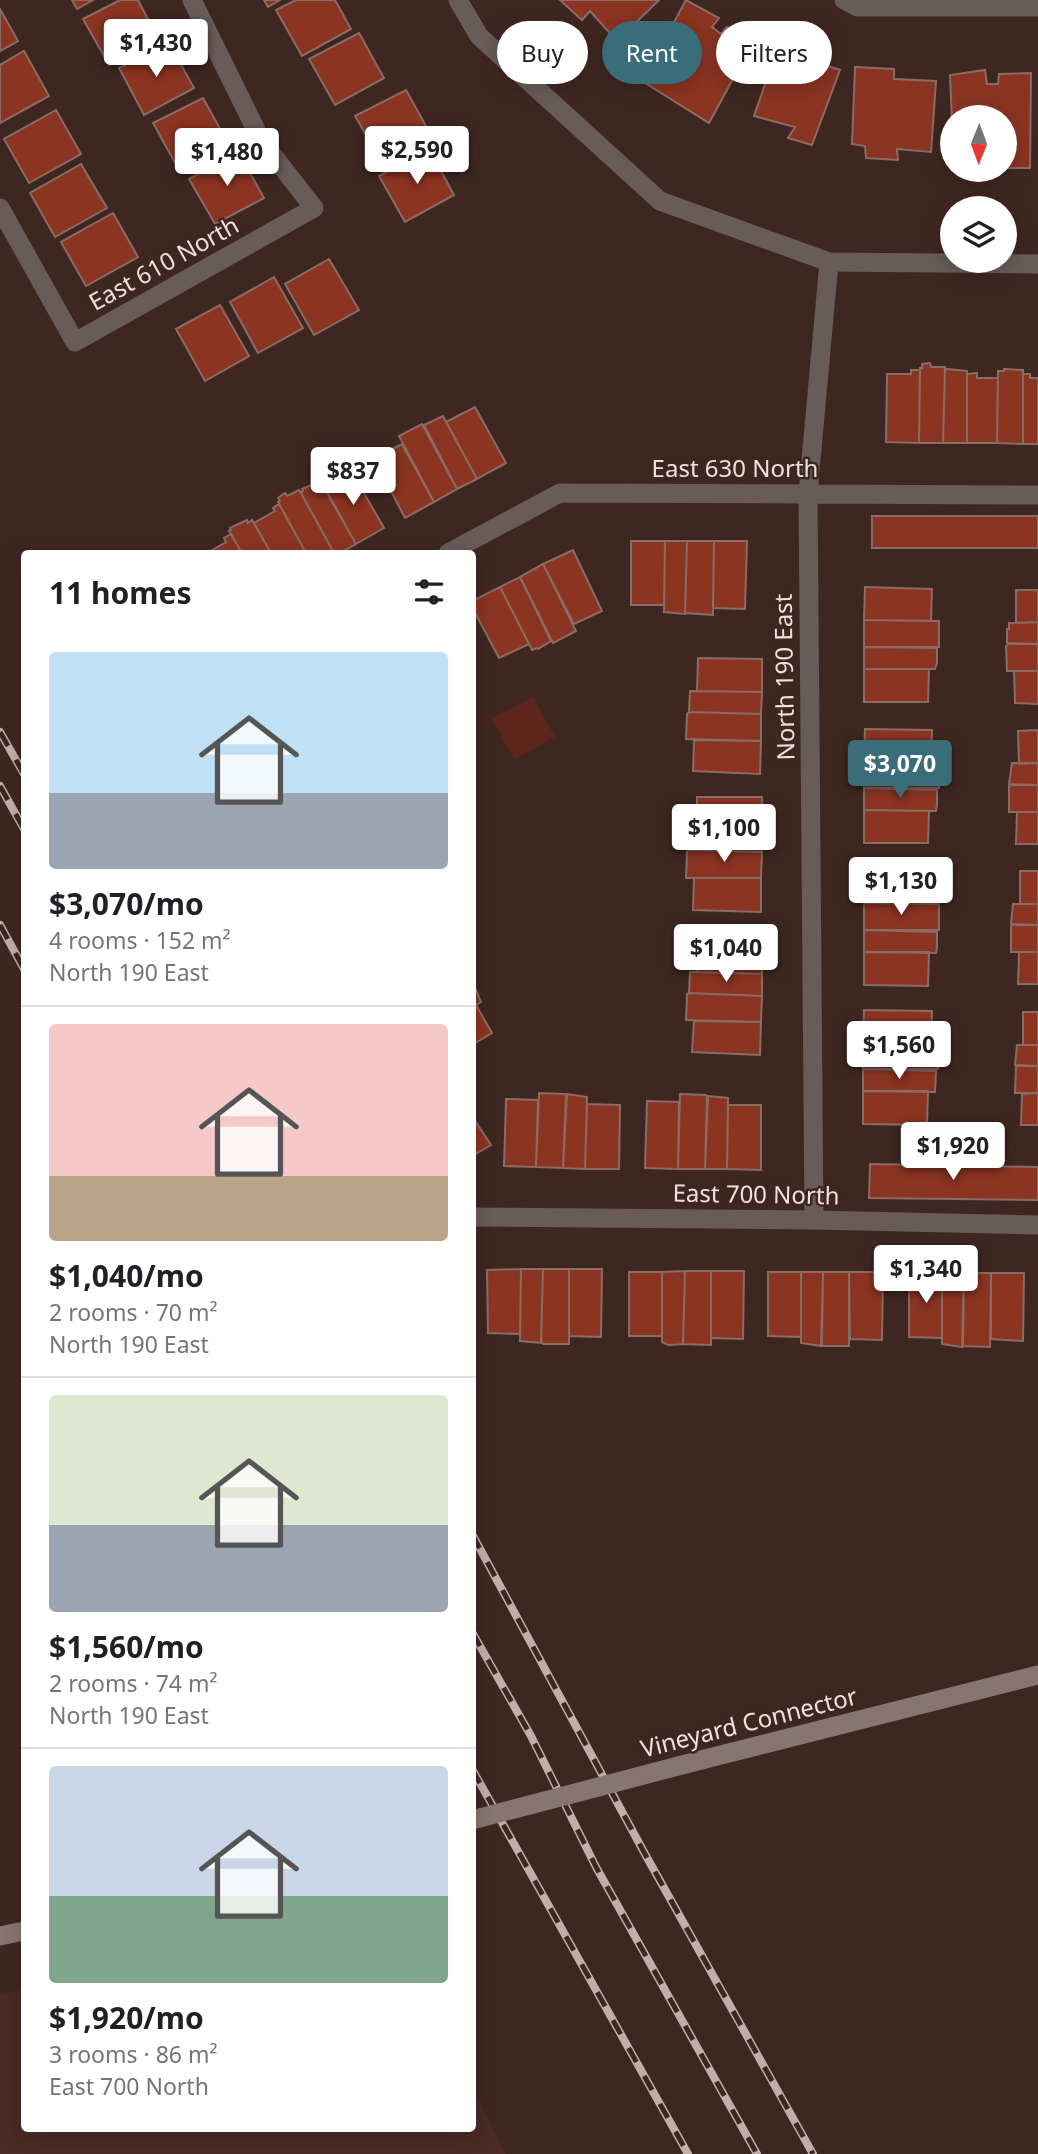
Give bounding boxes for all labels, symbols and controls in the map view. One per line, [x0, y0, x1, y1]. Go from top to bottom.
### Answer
pin: $1,430 [99, 20, 213, 79]
chip: Buy [497, 21, 588, 84]
chip: Rent [602, 21, 702, 84]
chip: Filters [716, 21, 832, 84]
text: $1,430 [120, 26, 192, 58]
north arrow [940, 105, 1017, 182]
map controls [940, 105, 1017, 273]
pin: $2,590 [360, 127, 474, 186]
pin: $1,480 [170, 128, 284, 188]
text: $2,590 [381, 133, 453, 165]
text: $1,480 [191, 135, 263, 167]
button: layers [940, 196, 1017, 273]
street label: East 610 North [82, 208, 244, 318]
pin: $837 [312, 448, 394, 507]
street label: East 630 North [652, 451, 818, 484]
text: $837 [327, 454, 379, 486]
text: 11 homes [49, 572, 192, 613]
icon: filters [410, 573, 448, 611]
street label: North 190 East [766, 593, 801, 761]
icon: home [186, 697, 312, 823]
pin: $3,070 [843, 740, 957, 800]
text: $3,070 [864, 747, 936, 779]
pin: $1,100 [667, 804, 781, 864]
text: $1,100 [688, 811, 760, 843]
pin: $1,130 [844, 858, 958, 917]
text: $1,130 [865, 864, 937, 896]
text: $3,070/mo [49, 883, 204, 924]
text: 4 rooms · 152 m² [49, 924, 231, 956]
pin: $1,040 [669, 925, 783, 984]
text: $1,040 [690, 931, 762, 963]
text: North 190 East [49, 956, 209, 988]
pin: $1,560 [842, 1021, 956, 1081]
text: $1,560 [863, 1028, 935, 1060]
icon: home [186, 1069, 312, 1195]
pin: $1,920 [896, 1122, 1010, 1182]
text: $1,920 [917, 1129, 989, 1161]
street label: East 700 North [672, 1176, 840, 1211]
pin: $1,340 [869, 1246, 983, 1305]
text: $1,340 [890, 1252, 962, 1284]
text: $1,040/mo [49, 1255, 204, 1296]
text: 2 rooms · 70 m² [49, 1296, 218, 1328]
text: North 190 East [49, 1328, 209, 1360]
icon: home [186, 1440, 312, 1566]
text: $1,560/mo [49, 1626, 204, 1667]
text: 2 rooms · 74 m² [49, 1667, 218, 1699]
street label: Vineyard Connector [637, 1679, 860, 1764]
text: North 190 East [49, 1699, 209, 1731]
icon: home [186, 1811, 312, 1937]
text: $1,920/mo [49, 1997, 204, 2038]
text: 3 rooms · 86 m² [49, 2038, 218, 2070]
text: East 700 North [49, 2070, 209, 2102]

